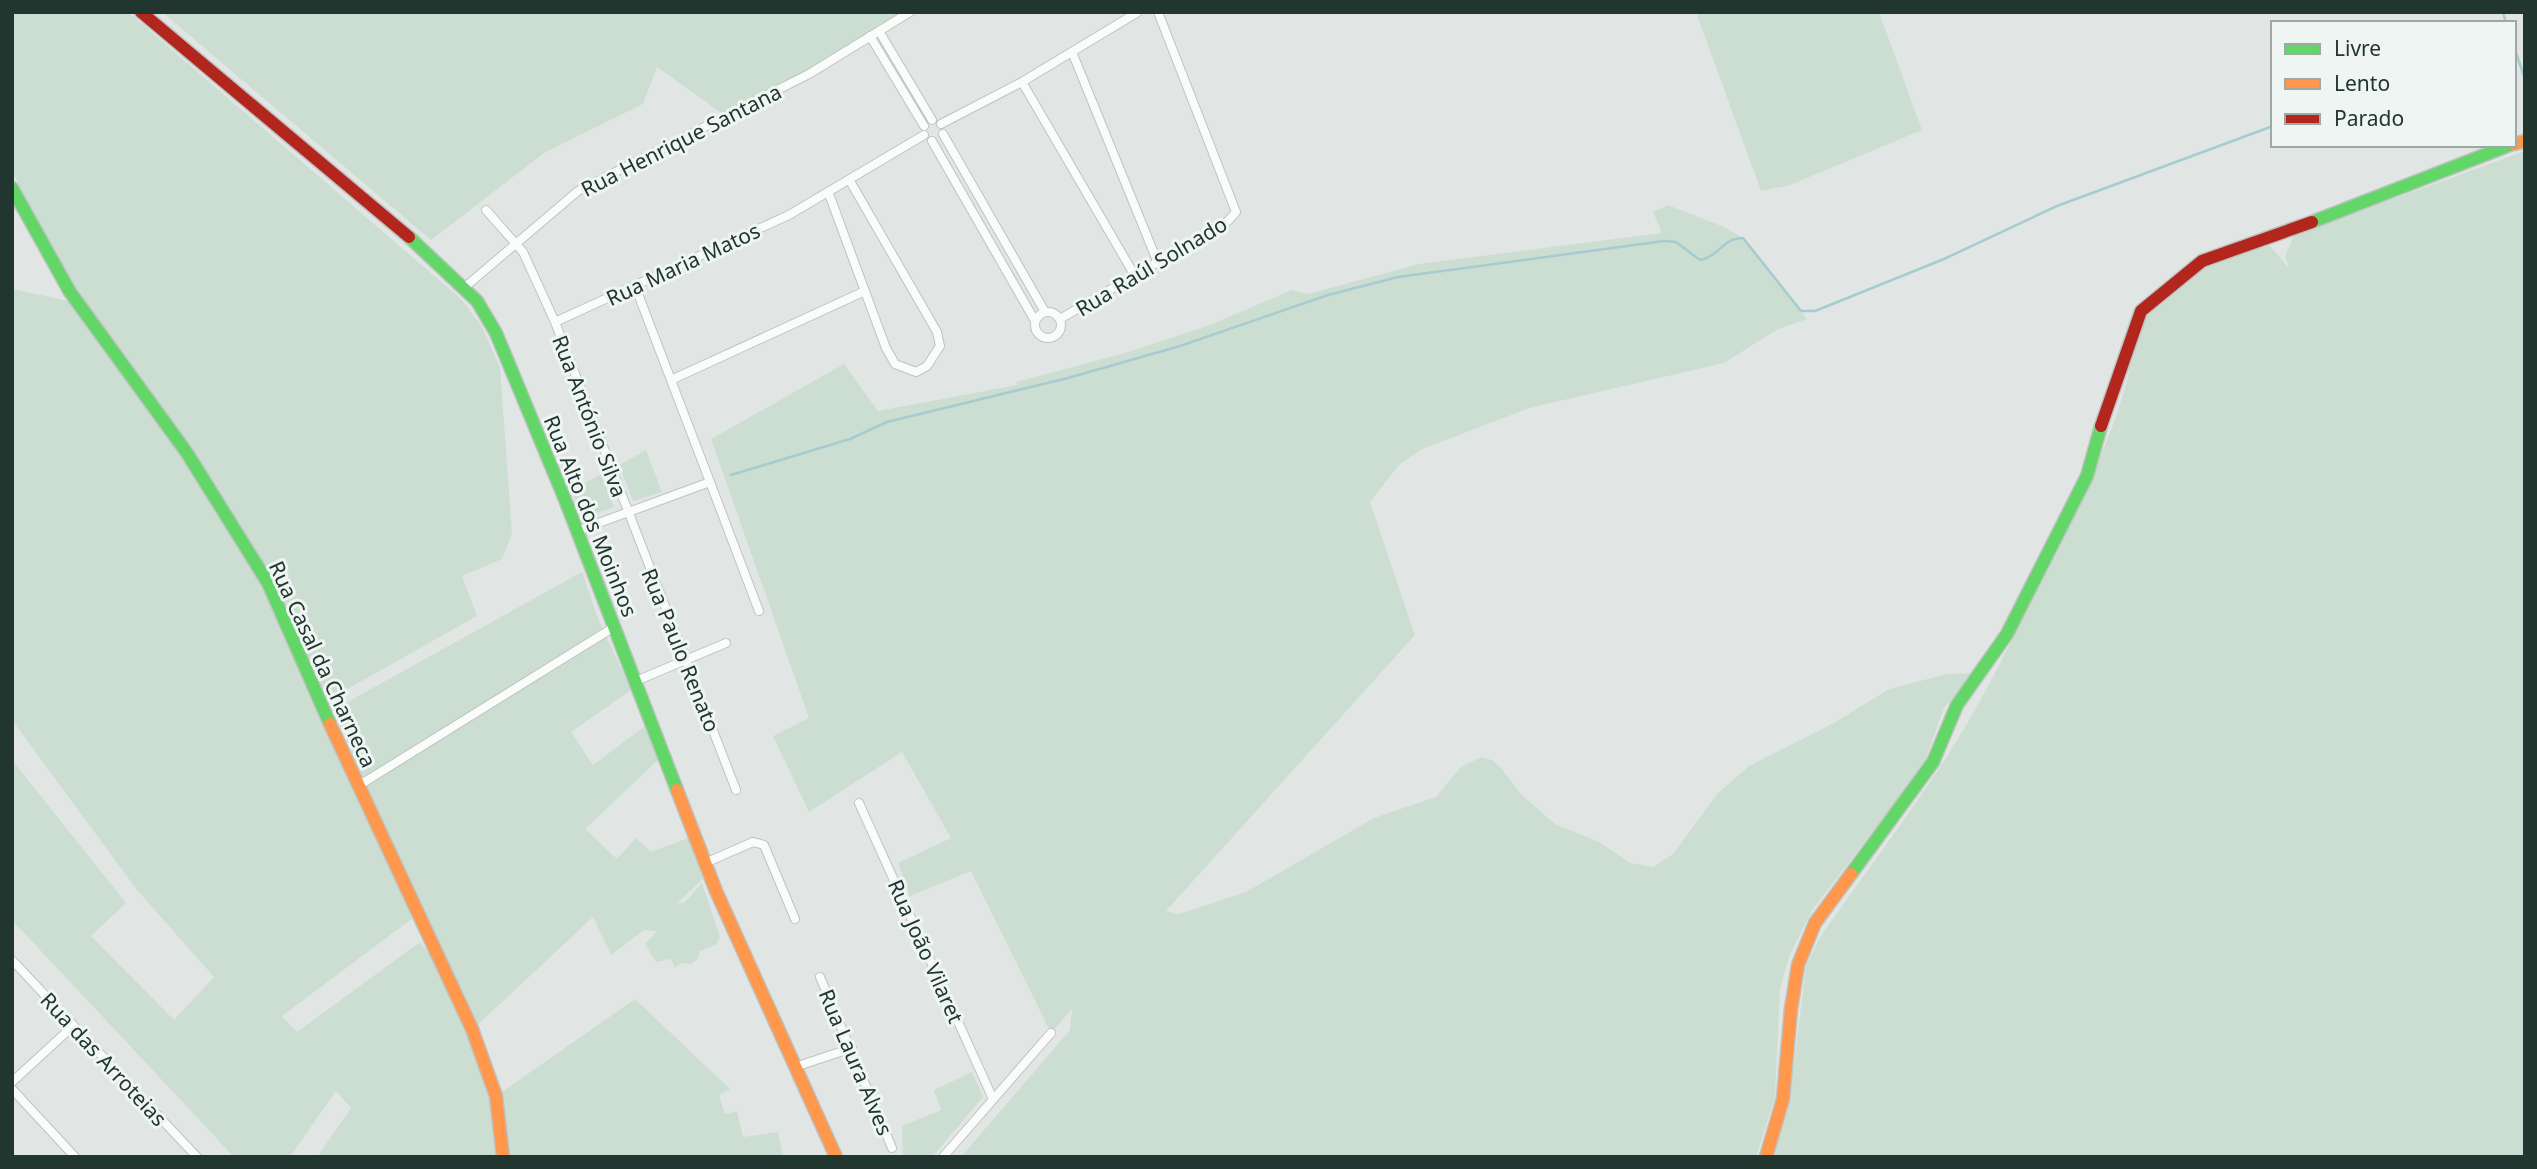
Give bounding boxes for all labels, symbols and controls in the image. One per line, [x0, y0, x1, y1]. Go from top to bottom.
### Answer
legend [2271, 21, 2516, 147]
text: Livre [2334, 34, 2381, 62]
text: Lento [2334, 69, 2390, 97]
street label: Rua Henrique Santana [576, 77, 786, 203]
text: Parado [2334, 104, 2404, 132]
street label: Rua Raúl Solnado [1070, 210, 1232, 322]
street label: Rua Maria Matos [602, 216, 764, 312]
street label: Rua António Silva [546, 331, 634, 501]
street label: Rua Alto dos Moinhos [538, 411, 644, 621]
street label: Rua Casal da Charneca [263, 556, 383, 772]
street label: Rua Paulo Renato [635, 564, 727, 736]
street label: Rua João Vilaret [882, 875, 970, 1028]
street label: Rua Laura Alves [813, 985, 899, 1139]
street label: Rua das Arroteias [35, 986, 173, 1132]

